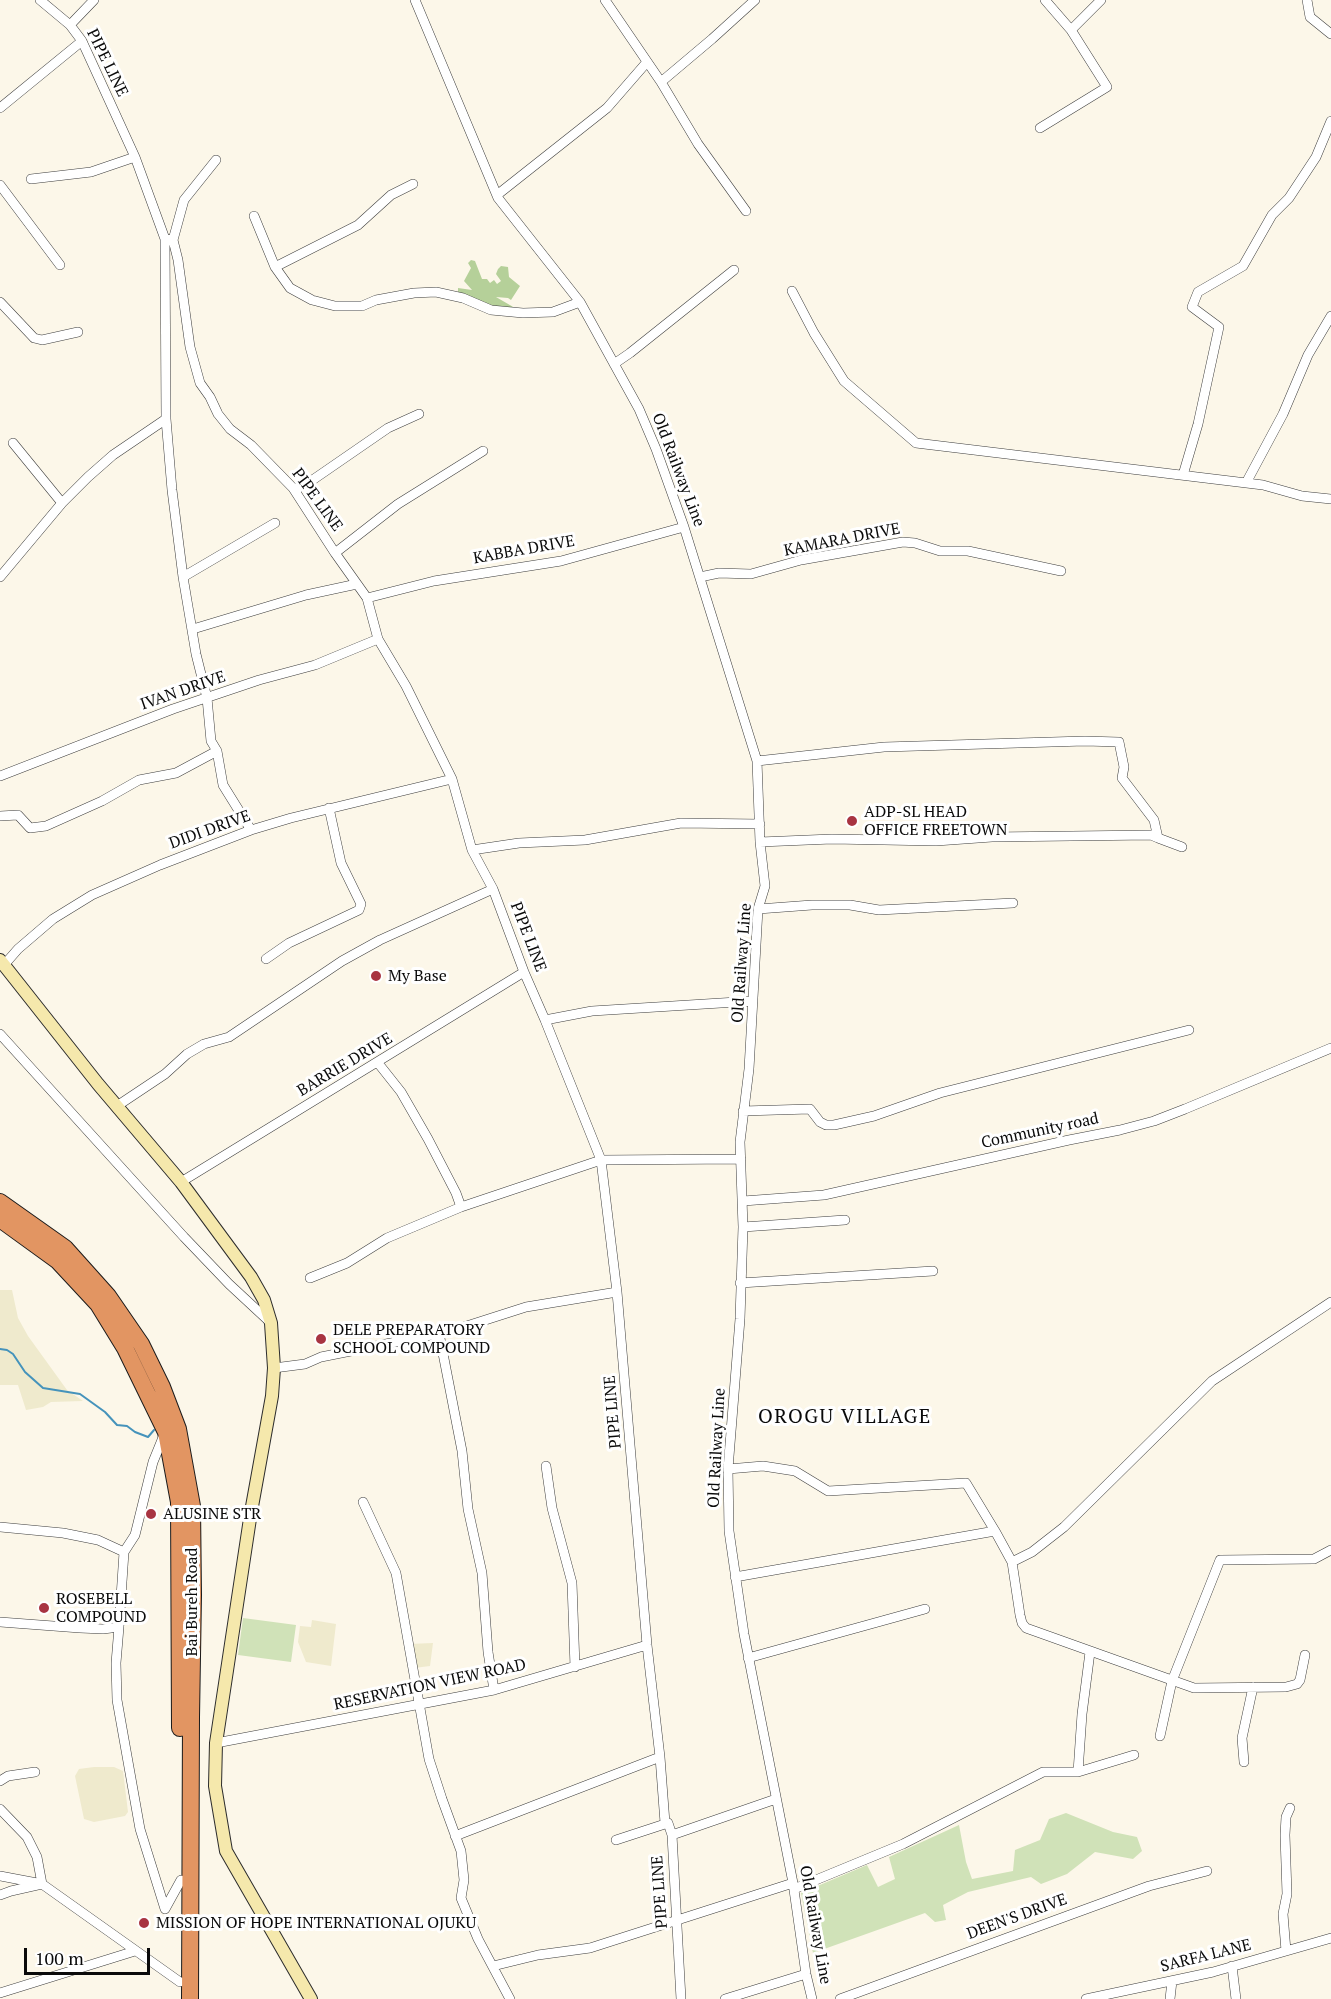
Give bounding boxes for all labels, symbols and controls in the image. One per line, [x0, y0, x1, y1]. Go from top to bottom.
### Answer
street label: PIPE LINE [82, 26, 132, 100]
street label: Old Railway Line [648, 410, 708, 530]
street label: PIPE LINE [288, 465, 346, 535]
street label: KAMARA DRIVE [782, 519, 902, 561]
street label: KABBA DRIVE [472, 532, 576, 568]
street label: IVAN DRIVE [138, 667, 228, 715]
place label: ADP-SL HEAD OFFICE FREETOWN [864, 802, 1007, 840]
street label: DIDI DRIVE [167, 806, 253, 854]
marker: ADP-SL HEAD OFFICE FREETOWN [845, 814, 859, 828]
street label: PIPE LINE [506, 899, 550, 975]
street label: Old Railway Line [728, 902, 756, 1024]
place label: My Base [388, 966, 447, 986]
marker: My Base [369, 969, 383, 983]
street label: BARRIE DRIVE [294, 1029, 396, 1101]
street label: Community road [979, 1109, 1101, 1153]
place label: DELE PREPARATORY SCHOOL COMPOUND [333, 1320, 490, 1358]
marker: DELE PREPARATORY SCHOOL COMPOUND [314, 1332, 328, 1346]
street label: PIPE LINE [600, 1375, 626, 1449]
street label: Old Railway Line [704, 1387, 730, 1509]
district label: OROGU VILLAGE [758, 1405, 932, 1429]
place label: ALUSINE STR [163, 1504, 261, 1524]
marker: ALUSINE STR [144, 1507, 158, 1521]
street label: Bai Bureh Road [182, 1548, 202, 1656]
place label: ROSEBELL COMPOUND [56, 1589, 147, 1627]
marker: ROSEBELL COMPOUND [37, 1601, 51, 1615]
street label: RESERVATION VIEW ROAD [332, 1655, 528, 1715]
street label: PIPE LINE [648, 1855, 672, 1929]
street label: Old Railway Line [795, 1864, 835, 1986]
street label: DEEN'S DRIVE [964, 1890, 1070, 1944]
place label: MISSION OF HOPE INTERNATIONAL OJUKU [156, 1913, 476, 1933]
marker: MISSION OF HOPE INTERNATIONAL OJUKU [137, 1916, 151, 1930]
street label: SARFA LANE [1159, 1935, 1253, 1977]
scale bar [27, 1936, 153, 1974]
text: 100 m [35, 1946, 84, 1970]

